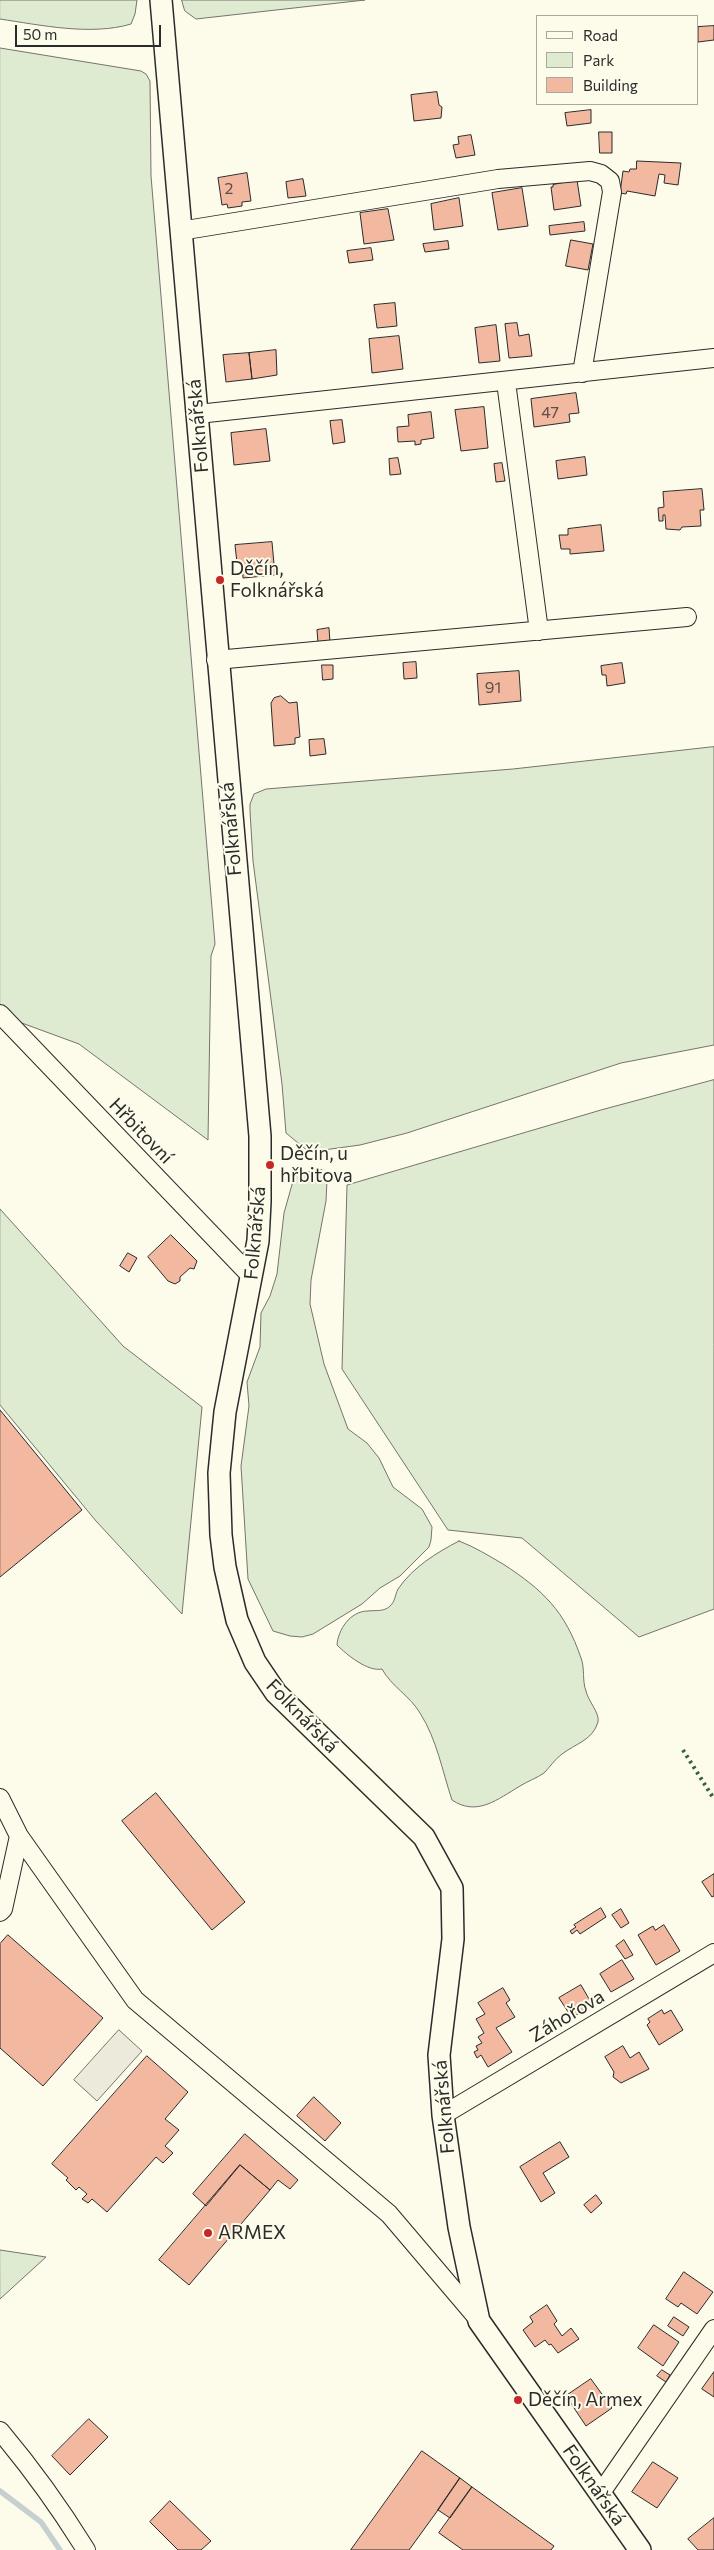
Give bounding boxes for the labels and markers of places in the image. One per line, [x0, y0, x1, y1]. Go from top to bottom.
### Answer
place label: Děčín, Folknářská [230, 558, 324, 602]
marker: Děčín, Folknářská [214, 574, 226, 586]
place label: Děčín, u hřbitova [280, 1143, 353, 1187]
marker: Děčín, u hřbitova [264, 1159, 276, 1171]
place label: ARMEX [218, 2222, 286, 2244]
marker: ARMEX [202, 2227, 214, 2239]
place label: Děčín, Armex [528, 2389, 643, 2411]
marker: Děčín, Armex [512, 2394, 524, 2406]

